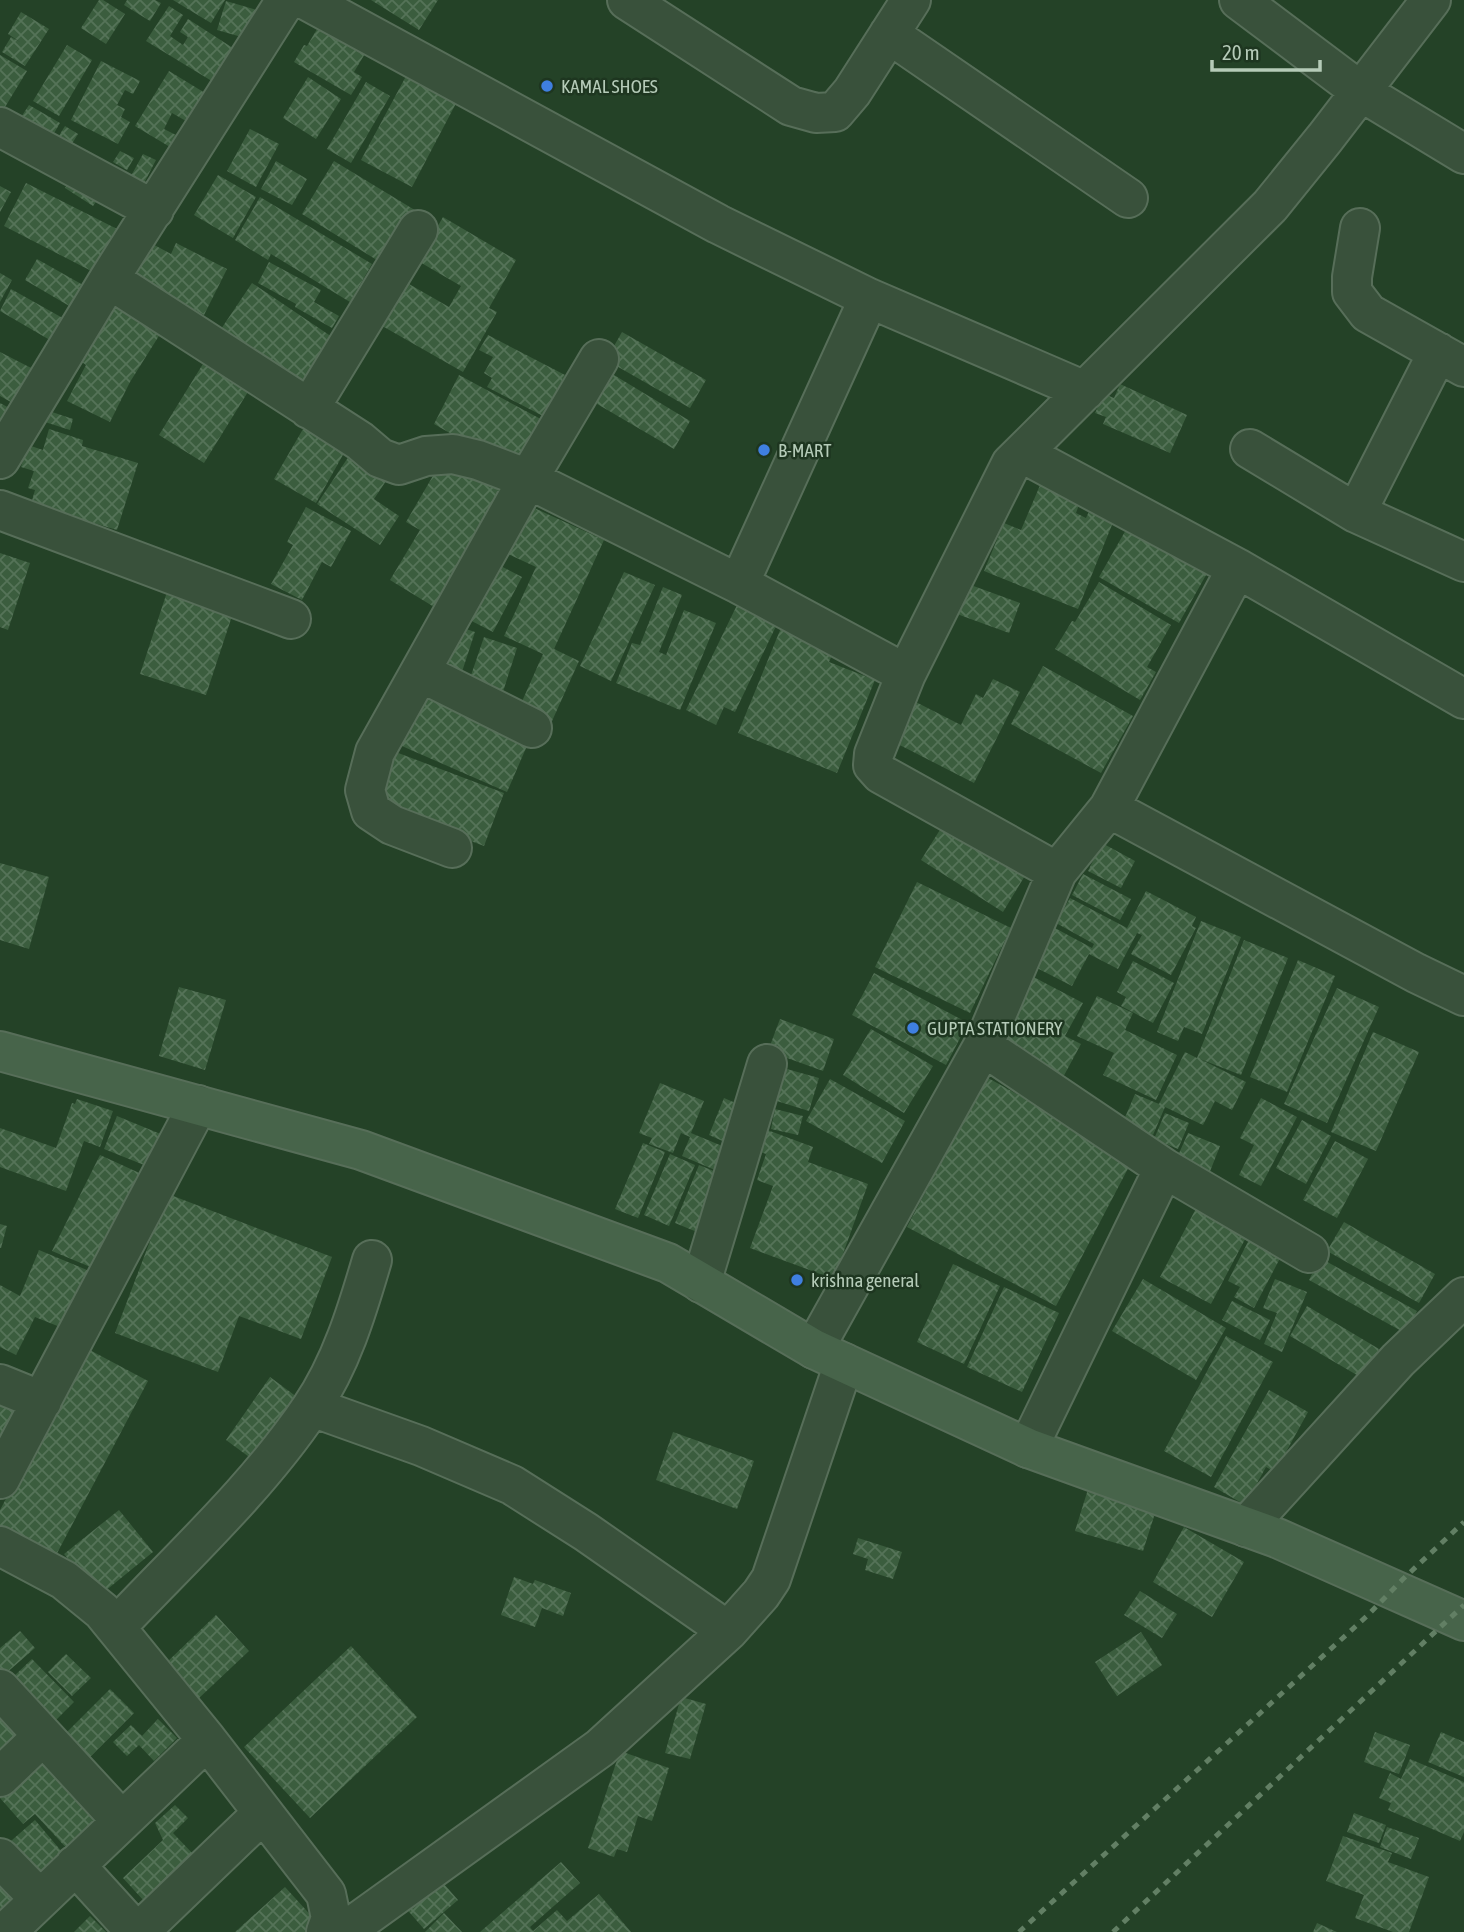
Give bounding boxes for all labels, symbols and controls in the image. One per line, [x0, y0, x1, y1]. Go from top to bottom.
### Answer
scale bar [1212, 28, 1320, 72]
text: 20 m [1222, 40, 1260, 64]
place label: KAMAL SHOES [561, 75, 658, 97]
marker: KAMAL SHOES [539, 78, 555, 94]
place label: B-MART [778, 439, 832, 461]
marker: B-MART [756, 442, 772, 458]
place label: GUPTA STATIONERY [927, 1017, 1063, 1039]
marker: GUPTA STATIONERY [905, 1020, 921, 1036]
place label: krishna general [811, 1269, 919, 1291]
marker: krishna general [789, 1272, 805, 1288]

